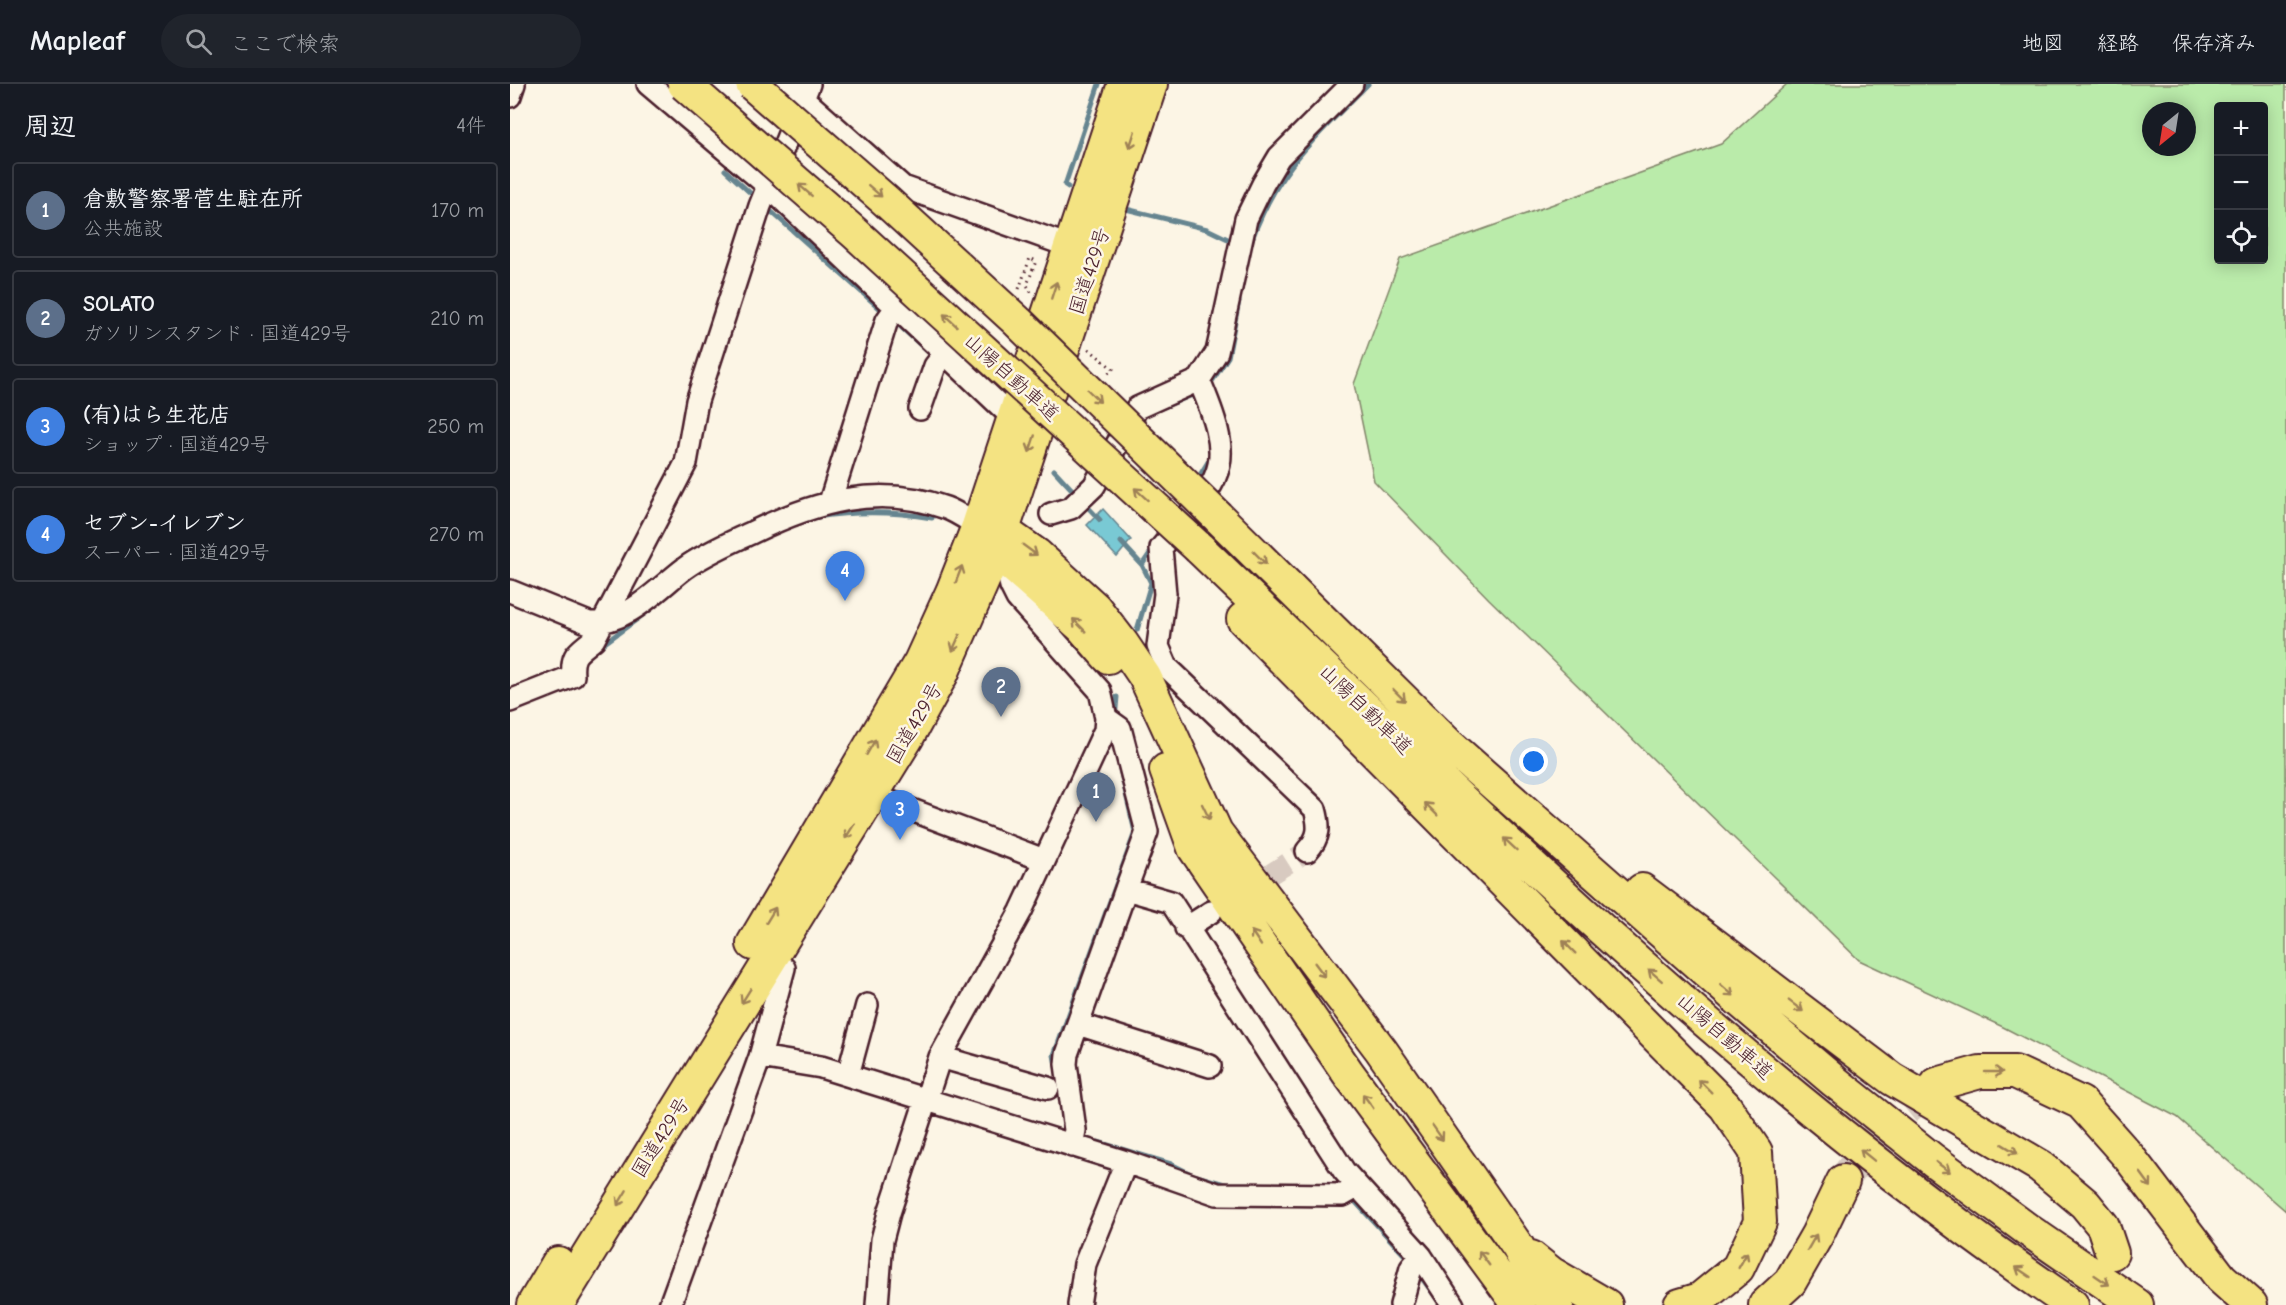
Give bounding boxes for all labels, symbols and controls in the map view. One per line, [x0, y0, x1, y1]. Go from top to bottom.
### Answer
search box [161, 14, 581, 68]
text: Mapleaf [30, 25, 125, 57]
icon: search [182, 25, 215, 58]
text: ここで検索 [230, 31, 340, 57]
text: 地図 [2022, 31, 2064, 55]
text: 経路 [2097, 31, 2139, 55]
text: 保存済み [2172, 31, 2256, 55]
north arrow [2142, 102, 2196, 156]
map controls [2214, 102, 2268, 264]
button: + [2214, 102, 2268, 156]
text: 周辺 [24, 112, 76, 142]
text: 4件 [456, 114, 486, 137]
one-way arrow [1126, 130, 1137, 149]
button: − [2214, 156, 2268, 210]
one-way arrow [798, 183, 813, 197]
one-way arrow [867, 184, 882, 198]
text: 倉敷警察署菅生駐在所 [83, 186, 303, 212]
text: 1 [42, 199, 49, 222]
text: 170 m [431, 199, 484, 222]
button: locate [2214, 210, 2268, 264]
text: 公共施設 [83, 217, 163, 240]
street label: 国道429号 [1065, 224, 1114, 318]
one-way arrow [1049, 281, 1060, 300]
text: SOLATO [83, 291, 155, 317]
text: 2 [41, 307, 50, 330]
text: 210 m [430, 307, 484, 330]
one-way arrow [943, 313, 958, 327]
text: ガソリンスタンド · 国道429号 [83, 322, 351, 345]
street label: 山陽自動車道 [959, 329, 1064, 426]
one-way arrow [1087, 389, 1102, 403]
text: (有)はら生花店 [83, 402, 231, 428]
text: 3 [41, 415, 50, 438]
text: 250 m [427, 415, 484, 438]
text: ショップ · 国道429号 [83, 433, 270, 456]
one-way arrow [1026, 434, 1037, 453]
one-way arrow [1133, 487, 1148, 502]
text: セブン-イレブン [83, 510, 246, 536]
text: 4 [41, 523, 50, 546]
text: 270 m [429, 523, 484, 546]
text: スーパー · 国道429号 [83, 541, 270, 564]
one-way arrow [1021, 544, 1037, 556]
one-way arrow [1253, 551, 1268, 565]
pin: 4 [826, 552, 864, 601]
one-way arrow [954, 565, 965, 583]
one-way arrow [1072, 618, 1087, 632]
one-way arrow [949, 633, 961, 651]
street label: 山陽自動車道 [1315, 659, 1417, 759]
pin: 2 [982, 668, 1020, 717]
street label: 国道429号 [882, 678, 947, 768]
one-way arrow [1391, 687, 1406, 702]
one-way arrow [865, 739, 877, 756]
your location [1519, 747, 1548, 776]
pin: 1 [1076, 772, 1116, 822]
pin: 3 [880, 790, 920, 840]
one-way arrow [1424, 802, 1439, 816]
one-way arrow [1200, 803, 1212, 821]
one-way arrow [843, 822, 856, 839]
one-way arrow [1503, 837, 1518, 851]
one-way arrow [765, 907, 777, 924]
one-way arrow [1250, 930, 1262, 946]
one-way arrow [1561, 940, 1576, 955]
one-way arrow [1313, 962, 1326, 978]
one-way arrow [1648, 968, 1663, 982]
one-way arrow [1719, 983, 1734, 997]
one-way arrow [740, 987, 752, 1004]
street label: 山陽自動車道 [1672, 988, 1777, 1084]
one-way arrow [1787, 1000, 1803, 1012]
one-way arrow [1983, 1066, 2003, 1078]
one-way arrow [1698, 1079, 1713, 1094]
street label: 国道429号 [627, 1093, 694, 1182]
one-way arrow [1362, 1094, 1374, 1110]
one-way arrow [1432, 1124, 1444, 1140]
one-way arrow [2001, 1143, 2018, 1155]
one-way arrow [1860, 1149, 1876, 1162]
one-way arrow [1934, 1161, 1950, 1173]
one-way arrow [2139, 1172, 2152, 1188]
one-way arrow [616, 1189, 628, 1206]
one-way arrow [1807, 1234, 1819, 1251]
one-way arrow [1478, 1250, 1491, 1266]
one-way arrow [1737, 1252, 1749, 1269]
one-way arrow [2016, 1266, 2032, 1278]
one-way arrow [2093, 1274, 2109, 1286]

